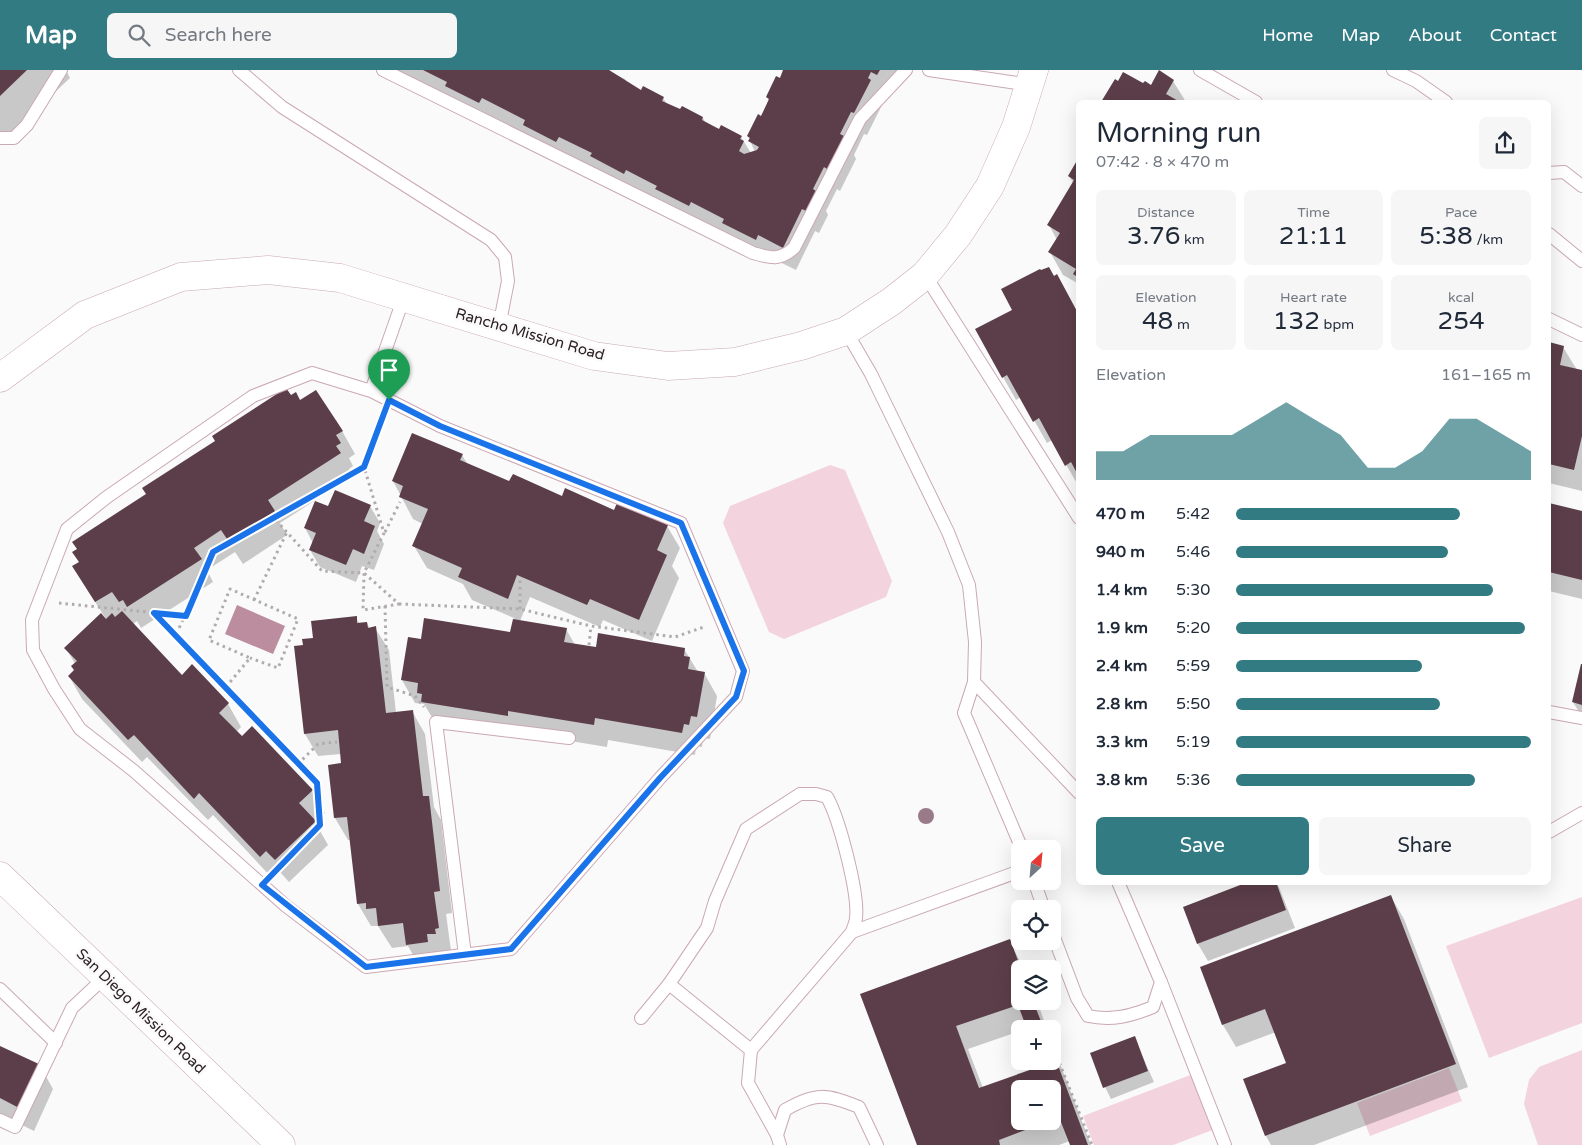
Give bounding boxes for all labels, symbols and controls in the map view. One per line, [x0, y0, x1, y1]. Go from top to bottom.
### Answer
search box [107, 13, 457, 58]
text: Map [25, 21, 77, 50]
icon: search [125, 21, 153, 49]
text: Search here [165, 24, 272, 46]
text: Home [1262, 24, 1313, 46]
text: Map [1341, 24, 1380, 46]
text: About [1408, 24, 1462, 46]
text: Contact [1490, 24, 1557, 46]
text: Morning run [1096, 116, 1261, 150]
button: share [1479, 117, 1531, 169]
text: 07:42 · 8 × 470 m [1096, 152, 1229, 172]
text: Distance [1137, 204, 1195, 221]
text: Time [1297, 204, 1330, 221]
text: Pace [1445, 204, 1477, 221]
text: 3.76 [1127, 221, 1180, 251]
text: 21:11 [1279, 221, 1348, 251]
text: 5:38 [1419, 221, 1473, 251]
text: km [1180, 231, 1205, 248]
text: /km [1473, 231, 1503, 248]
text: Elevation [1135, 289, 1196, 306]
text: Heart rate [1280, 289, 1347, 306]
text: kcal [1448, 289, 1474, 306]
street label: Rancho Mission Road [453, 304, 607, 364]
text: 48 [1142, 306, 1173, 336]
text: 132 [1273, 306, 1320, 336]
text: 254 [1438, 306, 1485, 336]
text: m [1173, 316, 1190, 333]
text: bpm [1320, 316, 1354, 333]
pin [368, 349, 410, 400]
icon: arrive [375, 356, 403, 384]
text: Elevation [1096, 365, 1166, 385]
text: 161–165 m [1441, 365, 1531, 385]
text: 470 m [1096, 504, 1145, 524]
text: 5:42 [1176, 504, 1210, 524]
text: 940 m [1096, 542, 1145, 562]
text: 5:46 [1176, 542, 1210, 562]
text: 1.4 km [1096, 580, 1148, 600]
text: 5:30 [1176, 580, 1210, 600]
text: 1.9 km [1096, 618, 1148, 638]
text: 5:20 [1176, 618, 1210, 638]
text: 2.4 km [1096, 656, 1148, 676]
text: 5:59 [1176, 656, 1210, 676]
text: 2.8 km [1096, 694, 1148, 714]
text: 5:50 [1176, 694, 1210, 714]
text: 3.3 km [1096, 732, 1148, 752]
text: 5:19 [1176, 732, 1210, 752]
text: 3.8 km [1096, 770, 1148, 790]
text: 5:36 [1176, 770, 1210, 790]
button: Save [1096, 817, 1309, 875]
button: Share [1319, 817, 1531, 875]
north arrow [1011, 840, 1061, 890]
map controls [1011, 840, 1061, 1130]
button: locate [1011, 900, 1061, 950]
street label: San Diego Mission Road [73, 945, 209, 1077]
button: layers [1011, 960, 1061, 1010]
button: + [1011, 1020, 1061, 1070]
button: − [1011, 1080, 1061, 1130]

